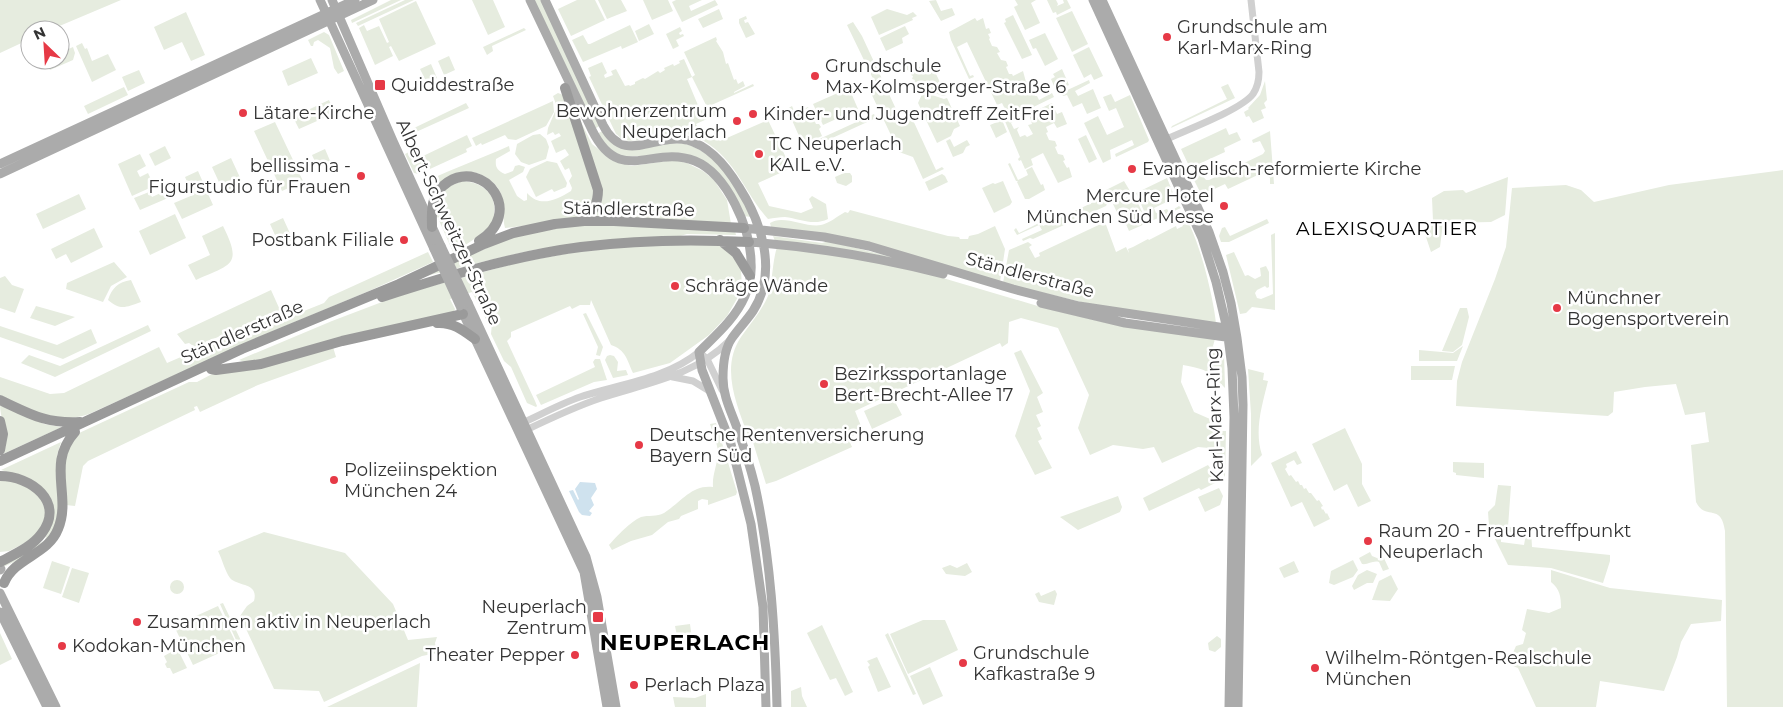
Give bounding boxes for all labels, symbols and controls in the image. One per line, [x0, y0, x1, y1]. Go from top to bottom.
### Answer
place label: Grundschule am Karl-Marx-Ring [1177, 16, 1328, 59]
north arrow [20, 20, 70, 70]
text: N [31, 23, 48, 44]
marker: Grundschule am Karl-Marx-Ring [1161, 31, 1173, 43]
place label: Grundschule Max-Kolmsperger-Straße 6 [825, 55, 1066, 98]
marker: Grundschule Max-Kolmsperger-Straße 6 [809, 70, 821, 82]
place label: Quiddestraße [391, 74, 515, 96]
marker: Quiddestraße [373, 78, 387, 92]
place label: Bewohnerzentrum Neuperlach [556, 100, 727, 143]
place label: Lätare-Kirche [253, 102, 374, 124]
place label: Kinder- und Jugendtreff ZeitFrei [763, 103, 1055, 125]
marker: Lätare-Kirche [237, 107, 249, 119]
marker: Kinder- und Jugendtreff ZeitFrei [747, 108, 759, 120]
street label: Albert-Schweitzer-Straße [391, 115, 507, 329]
marker: Bewohnerzentrum Neuperlach [731, 115, 743, 127]
place label: TC Neuperlach KAIL e.V. [769, 133, 902, 176]
marker: TC Neuperlach KAIL e.V. [753, 148, 765, 160]
place label: bellissima - Figurstudio für Frauen [148, 155, 351, 198]
place label: Evangelisch-reformierte Kirche [1142, 158, 1422, 180]
marker: Evangelisch-reformierte Kirche [1126, 163, 1138, 175]
marker: bellissima - Figurstudio für Frauen [355, 170, 367, 182]
place label: Mercure Hotel München Süd Messe [1026, 185, 1214, 228]
street label: Ständlerstraße [563, 197, 695, 221]
marker: Mercure Hotel München Süd Messe [1218, 200, 1230, 212]
district label: ALEXISQUARTIER [1296, 217, 1478, 240]
place label: Postbank Filiale [251, 229, 394, 251]
marker: Postbank Filiale [398, 234, 410, 246]
street label: Ständlerstraße [963, 247, 1097, 303]
place label: Schräge Wände [685, 275, 828, 297]
marker: Schräge Wände [669, 280, 681, 292]
place label: Münchner Bogensportverein [1567, 287, 1729, 330]
street label: Ständlerstraße [177, 295, 307, 369]
marker: Münchner Bogensportverein [1551, 302, 1563, 314]
street label: Karl-Marx-Ring [1202, 347, 1228, 483]
place label: Bezirkssportanlage Bert-Brecht-Allee 17 [834, 363, 1013, 406]
marker: Bezirkssportanlage Bert-Brecht-Allee 17 [818, 378, 830, 390]
place label: Deutsche Rentenversicherung Bayern Süd [649, 424, 925, 467]
marker: Deutsche Rentenversicherung Bayern Süd [633, 439, 645, 451]
place label: Polizeiinspektion München 24 [344, 459, 498, 502]
marker: Polizeiinspektion München 24 [328, 474, 340, 486]
place label: Raum 20 - Frauentreffpunkt Neuperlach [1378, 520, 1631, 563]
marker: Raum 20 - Frauentreffpunkt Neuperlach [1362, 535, 1374, 547]
place label: Neuperlach Zentrum [482, 596, 587, 639]
marker: Neuperlach Zentrum [591, 610, 605, 624]
place label: Zusammen aktiv in Neuperlach [147, 611, 431, 633]
marker: Zusammen aktiv in Neuperlach [131, 616, 143, 628]
district label: NEUPERLACH [600, 629, 770, 656]
place label: Kodokan-München [72, 635, 246, 657]
marker: Kodokan-München [56, 640, 68, 652]
place label: Grundschule Kafkastraße 9 [973, 642, 1095, 685]
place label: Theater Pepper [425, 644, 565, 666]
place label: Wilhelm-Röntgen-Realschule München [1325, 647, 1592, 690]
marker: Theater Pepper [569, 649, 581, 661]
marker: Grundschule Kafkastraße 9 [957, 657, 969, 669]
marker: Wilhelm-Röntgen-Realschule München [1309, 662, 1321, 674]
place label: Perlach Plaza [644, 674, 765, 696]
marker: Perlach Plaza [628, 679, 640, 691]

